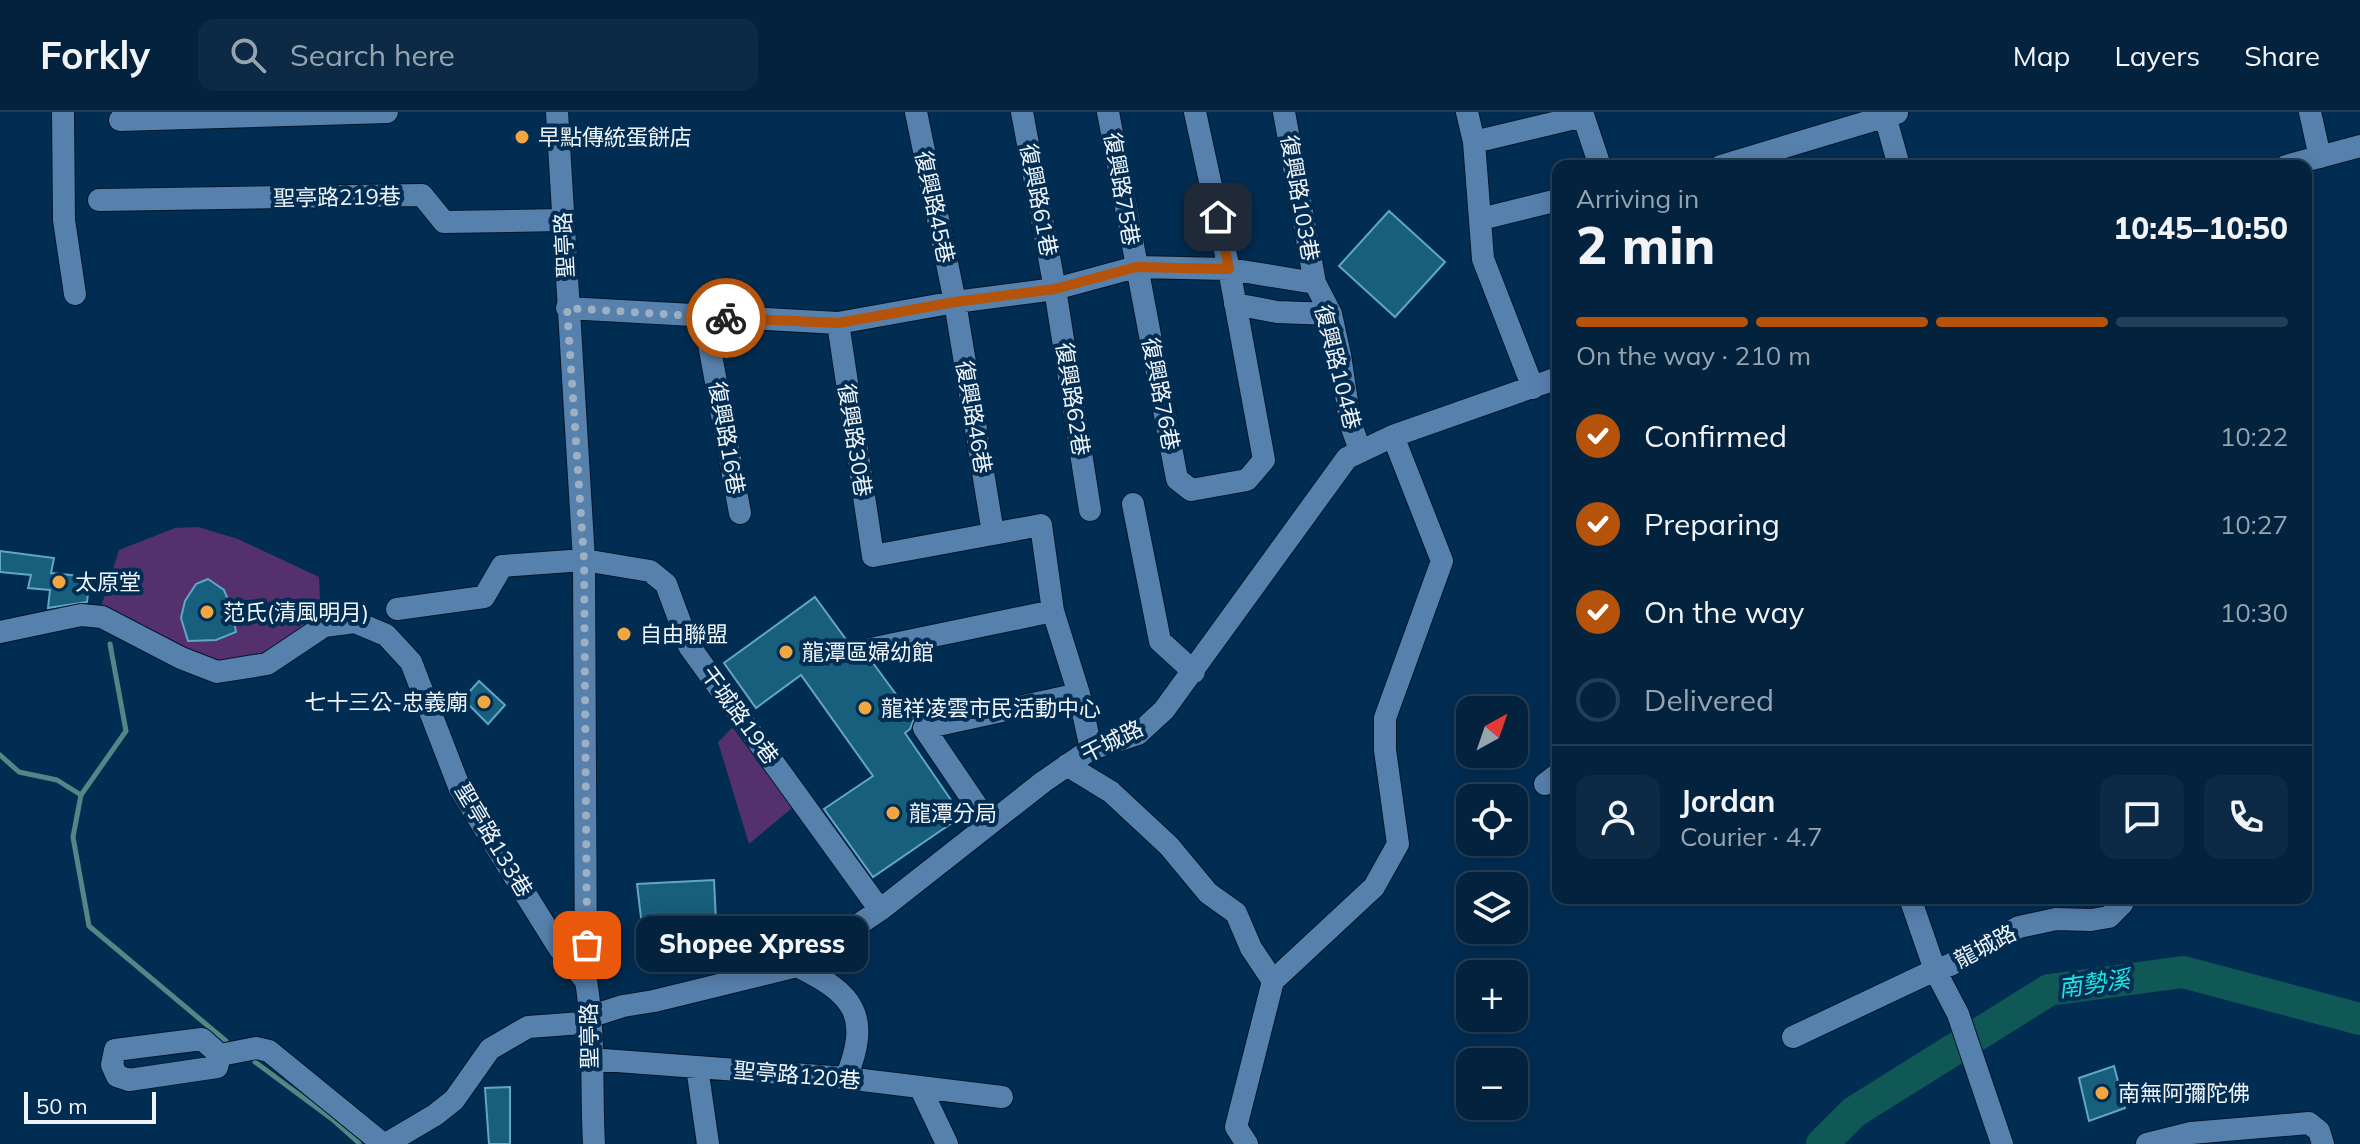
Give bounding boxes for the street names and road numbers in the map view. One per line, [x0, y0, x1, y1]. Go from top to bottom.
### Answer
street label: 復興路75巷 [1098, 130, 1146, 248]
street label: 復興路103巷 [1275, 133, 1325, 263]
street label: 復興路61巷 [1014, 141, 1064, 259]
street label: 復興路45巷 [909, 148, 961, 266]
street label: 聖亭路219巷 [273, 182, 401, 212]
street label: 聖亭路 [548, 211, 580, 279]
street label: 復興路104巷 [1309, 302, 1367, 432]
street label: 復興路76巷 [1136, 335, 1186, 453]
street label: 復興路62巷 [1050, 340, 1096, 458]
street label: 復興路46巷 [950, 358, 998, 476]
street label: 復興路16巷 [703, 379, 751, 497]
street label: 復興路30巷 [832, 381, 878, 499]
street label: 干城路19巷 [695, 660, 785, 770]
street label: 干城路 [1076, 714, 1148, 768]
street label: 聖亭路133巷 [449, 778, 539, 902]
street label: 龍城路 [1949, 918, 2021, 974]
street label: 聖亭路 [574, 1003, 604, 1069]
street label: 聖亭路120巷 [732, 1055, 862, 1095]

